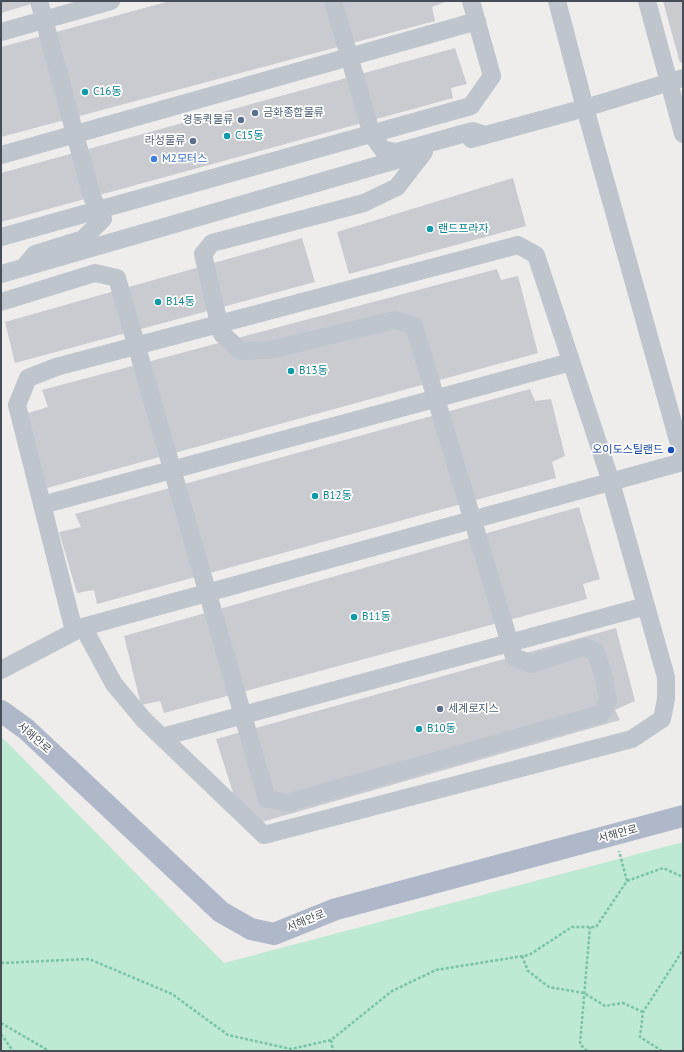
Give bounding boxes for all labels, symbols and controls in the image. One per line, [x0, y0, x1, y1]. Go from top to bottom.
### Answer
place label: C16동 [93, 85, 121, 99]
marker: C16동 [80, 87, 90, 97]
place label: 금화종합물류 [263, 106, 324, 120]
marker: 금화종합물류 [250, 108, 260, 118]
place label: 경동퀵물류 [182, 113, 233, 127]
marker: 경동퀵물류 [236, 115, 246, 125]
place label: C15동 [235, 129, 263, 143]
marker: C15동 [222, 131, 232, 141]
place label: 라성물류 [145, 134, 185, 148]
marker: 라성물류 [188, 136, 198, 146]
place label: M2모터스 [162, 152, 207, 166]
marker: M2모터스 [149, 154, 159, 164]
place label: 랜드프라자 [438, 222, 489, 236]
marker: 랜드프라자 [425, 224, 435, 234]
place label: B14동 [166, 295, 195, 309]
marker: B14동 [153, 297, 163, 307]
place label: B13동 [299, 364, 328, 378]
marker: B13동 [286, 366, 296, 376]
place label: 오이도스틸랜드 [592, 443, 663, 457]
marker: 오이도스틸랜드 [666, 445, 676, 455]
place label: B12동 [323, 489, 352, 503]
marker: B12동 [310, 491, 320, 501]
place label: B11동 [362, 610, 391, 624]
marker: B11동 [349, 612, 359, 622]
place label: 세계로지스 [448, 702, 499, 716]
marker: 세계로지스 [435, 704, 445, 714]
street label: 서해안로 [14, 720, 54, 756]
place label: B10동 [427, 722, 456, 736]
marker: B10동 [414, 724, 424, 734]
street label: 서해안로 [597, 822, 639, 846]
street label: 서해안로 [285, 907, 327, 935]

